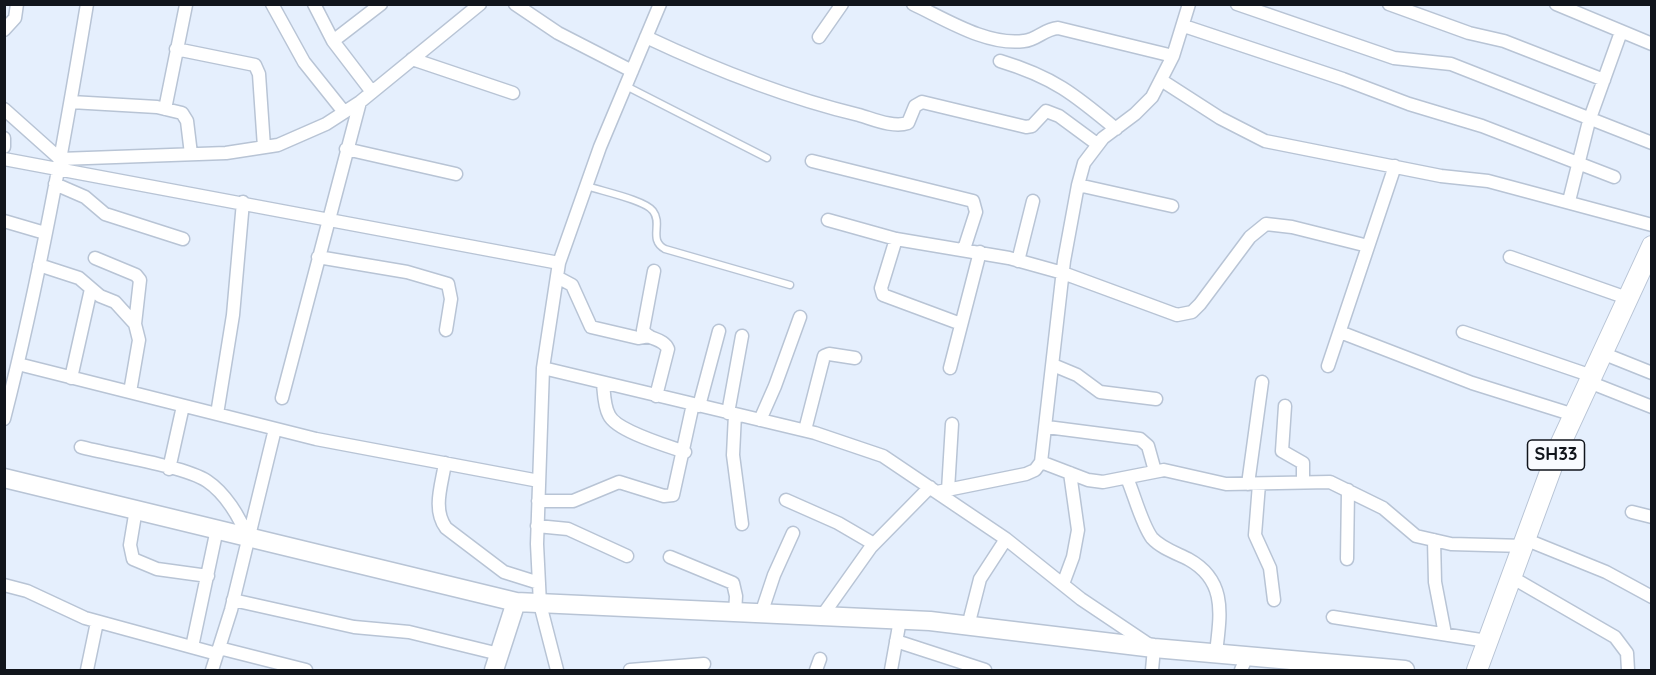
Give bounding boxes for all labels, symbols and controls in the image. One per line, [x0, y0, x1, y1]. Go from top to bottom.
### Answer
road number: SH33 [1528, 440, 1584, 470]

